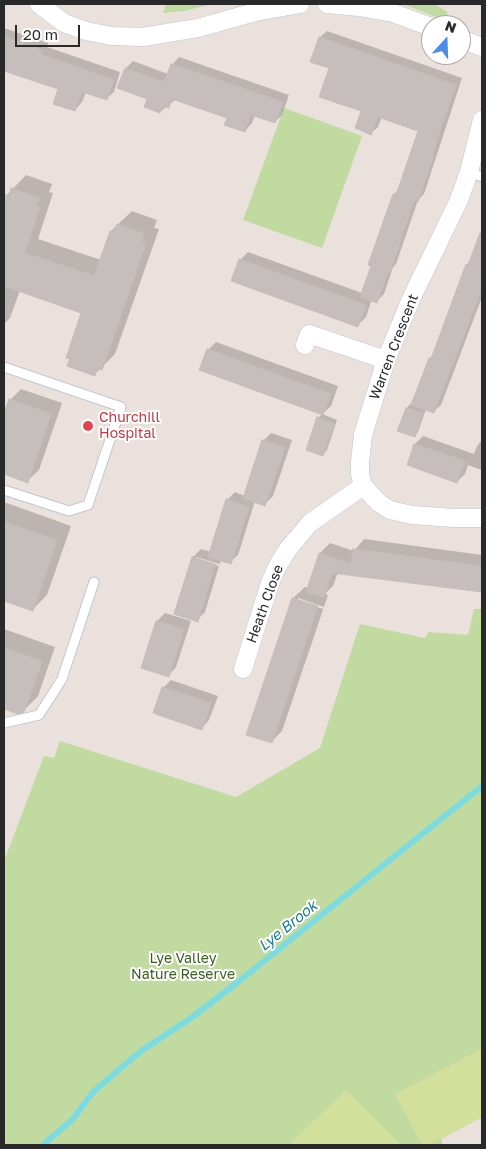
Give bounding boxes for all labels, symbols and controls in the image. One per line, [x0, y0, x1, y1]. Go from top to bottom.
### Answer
scale bar [18, 15, 82, 47]
north arrow [421, 15, 471, 65]
text: N [443, 17, 459, 36]
text: 20 m [23, 25, 58, 43]
street label: Warren Crescent [366, 292, 422, 402]
place label: Churchill Hospital [99, 410, 160, 442]
marker: Churchill Hospital [81, 419, 95, 433]
street label: Heath Close [243, 563, 287, 645]
water label: Lye Brook [255, 897, 321, 955]
park label: Lye Valley Nature Reserve [131, 951, 235, 984]

